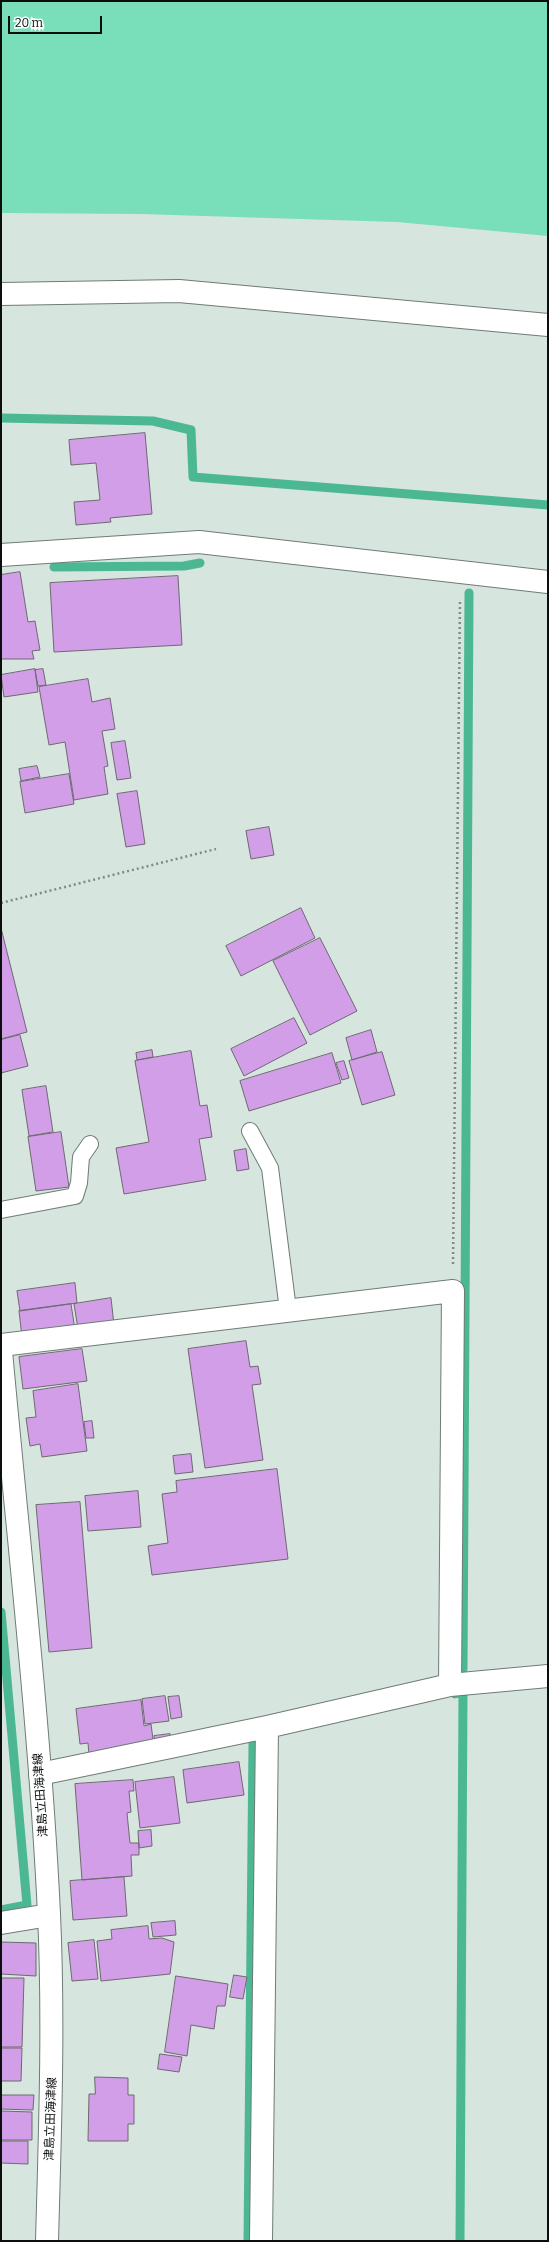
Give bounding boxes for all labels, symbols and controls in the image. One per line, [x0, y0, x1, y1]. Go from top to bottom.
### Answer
scale bar [10, 8, 104, 34]
text: 20 m [15, 16, 43, 30]
street label: 津島立田海津線 [31, 1753, 51, 1837]
street label: 津島立田海津線 [42, 2077, 60, 2161]

